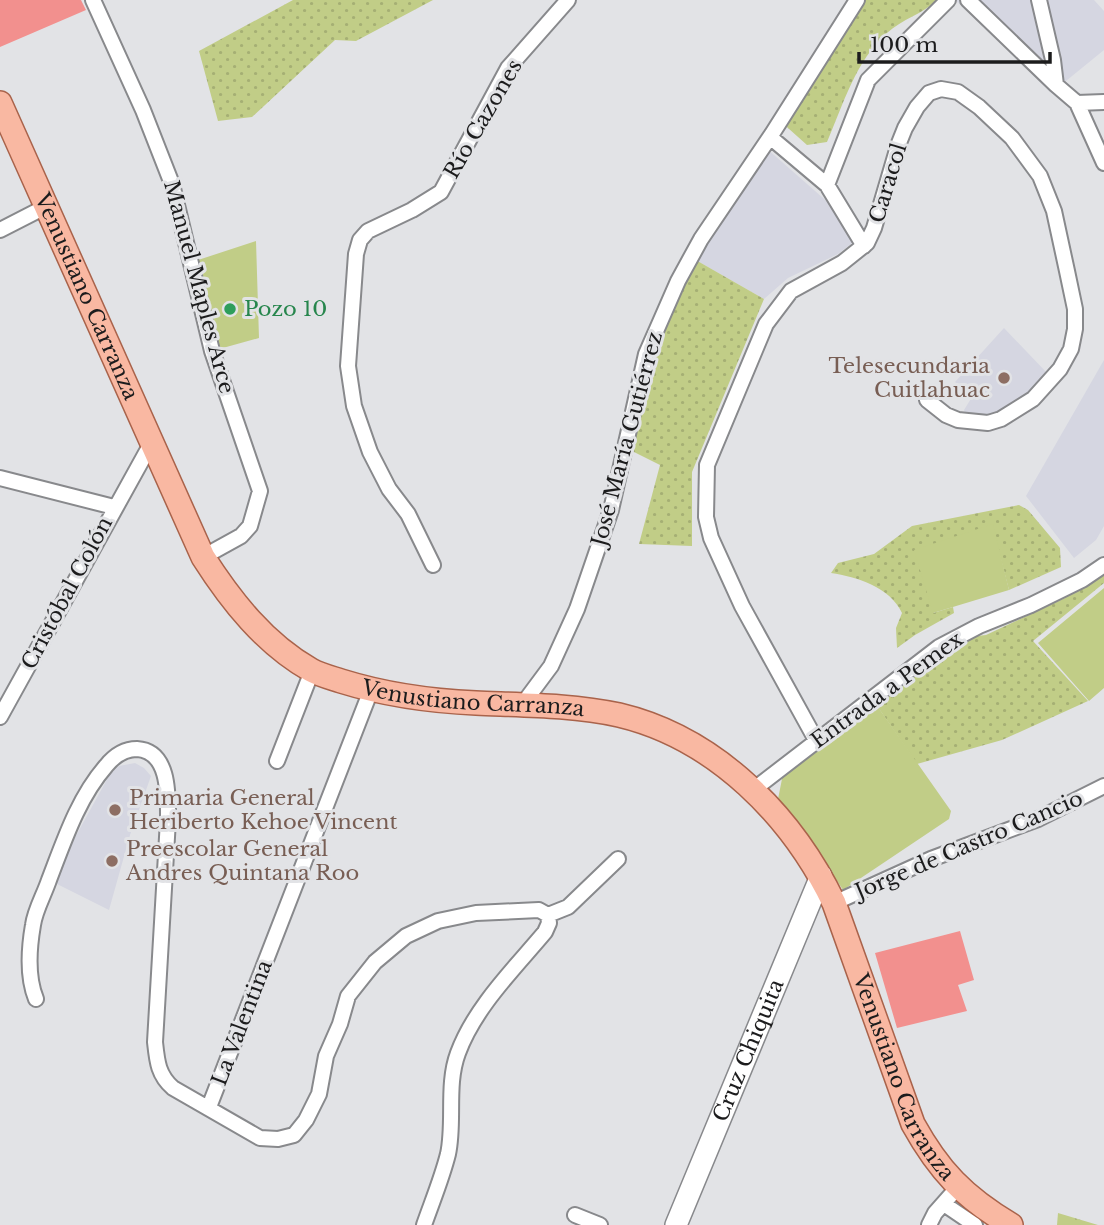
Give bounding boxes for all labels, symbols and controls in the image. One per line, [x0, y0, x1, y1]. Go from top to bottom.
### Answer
scale bar [859, 21, 1050, 65]
text: 100 m [870, 32, 938, 58]
street label: Río Cazones [438, 55, 528, 183]
street label: Caracol [864, 140, 912, 226]
street label: Manuel Maples Arce [158, 178, 240, 396]
street label: Venustiano Carranza [29, 188, 144, 404]
place label: Pozo 10 [244, 296, 327, 322]
marker: Pozo 10 [222, 301, 238, 317]
street label: José María Gutiérrez [585, 329, 668, 552]
place label: Telesecundaria Cuitlahuac [829, 353, 990, 403]
marker: Telesecundaria Cuitlahuac [996, 370, 1012, 386]
street label: Cristóbal Colón [16, 512, 118, 674]
street label: Entrada a Pemex [806, 626, 968, 754]
street label: Venustiano Carranza [358, 674, 586, 722]
place label: Primaria General Heriberto Kehoe Vincent [129, 785, 398, 835]
street label: Jorge de Castro Cancio [848, 785, 1087, 906]
marker: Primaria General Heriberto Kehoe Vincent [107, 802, 123, 818]
place label: Preescolar General Andres Quintana Roo [125, 836, 359, 886]
marker: Preescolar General Andres Quintana Roo [104, 853, 120, 869]
street label: La Valentina [206, 956, 278, 1089]
street label: Venustiano Carranza [847, 969, 960, 1186]
street label: Cruz Chiquita [707, 975, 790, 1126]

